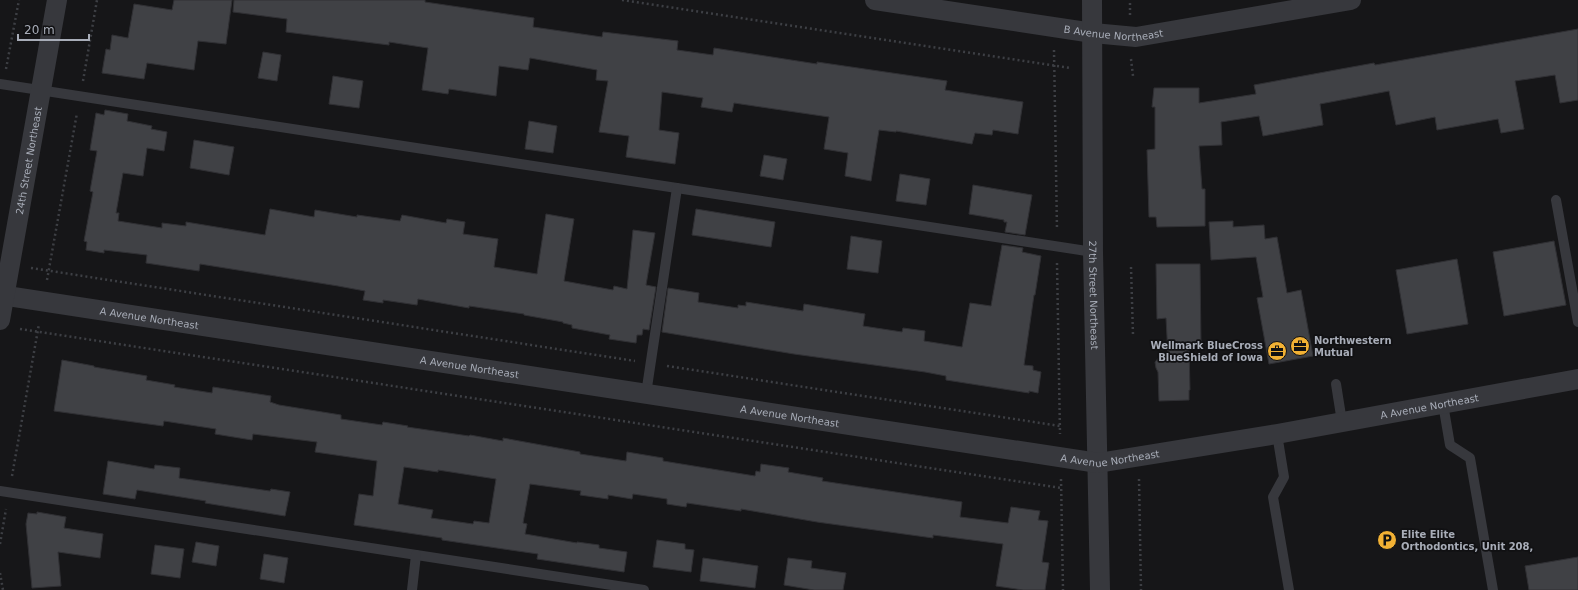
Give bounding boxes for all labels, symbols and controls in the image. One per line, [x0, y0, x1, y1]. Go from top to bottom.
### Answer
scale bar [18, 16, 89, 42]
text: 20 m [24, 23, 55, 37]
street label: B Avenue Northeast [1063, 23, 1164, 43]
street label: 24th Street Northeast [13, 106, 43, 215]
street label: 27th Street Northeast [1087, 240, 1101, 350]
street label: A Avenue Northeast [99, 305, 200, 331]
office icon: Northwestern Mutual [1289, 335, 1311, 357]
place label: Northwestern Mutual [1314, 335, 1392, 358]
place label: Wellmark BlueCross BlueShield of Iowa [1150, 340, 1263, 363]
office icon: Wellmark BlueCross BlueShield of Iowa [1266, 340, 1288, 362]
street label: A Avenue Northeast [419, 354, 520, 380]
street label: A Avenue Northeast [1379, 392, 1480, 421]
street label: A Avenue Northeast [740, 403, 840, 429]
street label: A Avenue Northeast [1060, 448, 1160, 469]
parking icon: Elite Elite Orthodontics, Unit 208, [1376, 529, 1398, 551]
place label: Elite Elite Orthodontics, Unit 208, [1401, 529, 1533, 552]

